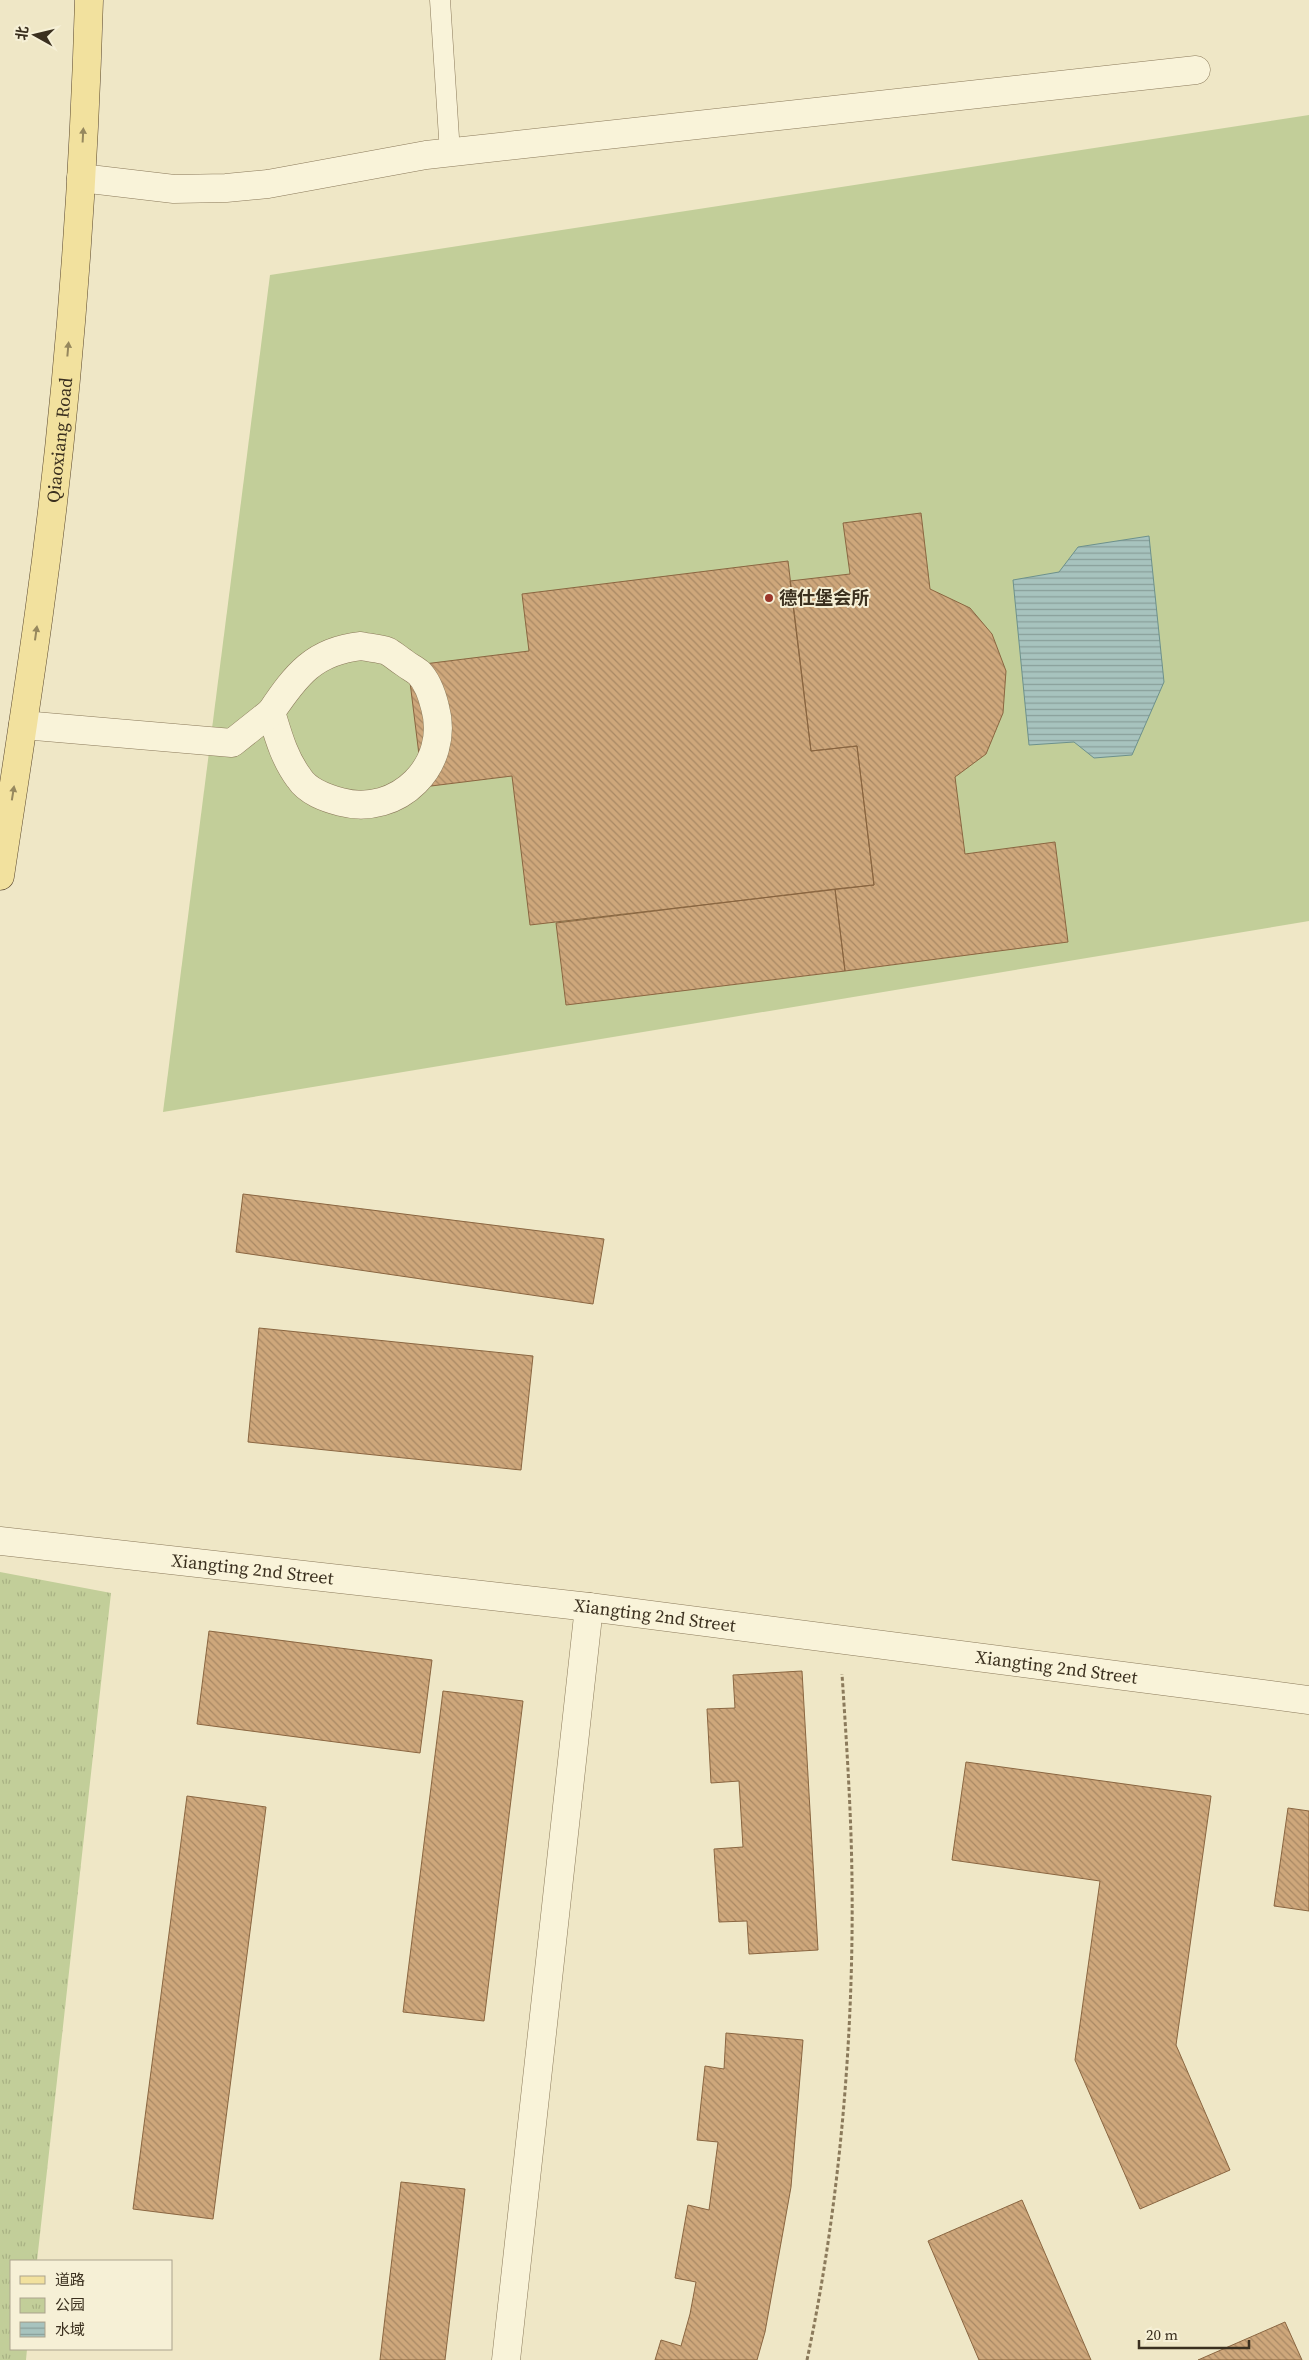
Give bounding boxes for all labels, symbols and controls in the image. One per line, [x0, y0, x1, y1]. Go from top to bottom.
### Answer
north arrow [10, 10, 60, 60]
text: 北 [11, 25, 33, 42]
one-way arrow [79, 127, 87, 143]
one-way arrow [64, 341, 72, 357]
street label: Qiaoxiang Road [40, 376, 78, 504]
place label: 德仕堡会所 [779, 585, 869, 610]
marker: 德仕堡会所 [763, 592, 775, 604]
one-way arrow [33, 624, 41, 640]
one-way arrow [9, 785, 17, 801]
street label: Xiangting 2nd Street [170, 1547, 335, 1590]
street label: Xiangting 2nd Street [573, 1592, 737, 1638]
street label: Xiangting 2nd Street [974, 1644, 1139, 1690]
legend [10, 2260, 172, 2350]
text: 道路 [55, 2269, 85, 2290]
text: 公园 [55, 2294, 85, 2315]
scale bar [1139, 2318, 1249, 2350]
text: 水域 [55, 2319, 85, 2340]
text: 20 m [1146, 2324, 1178, 2345]

